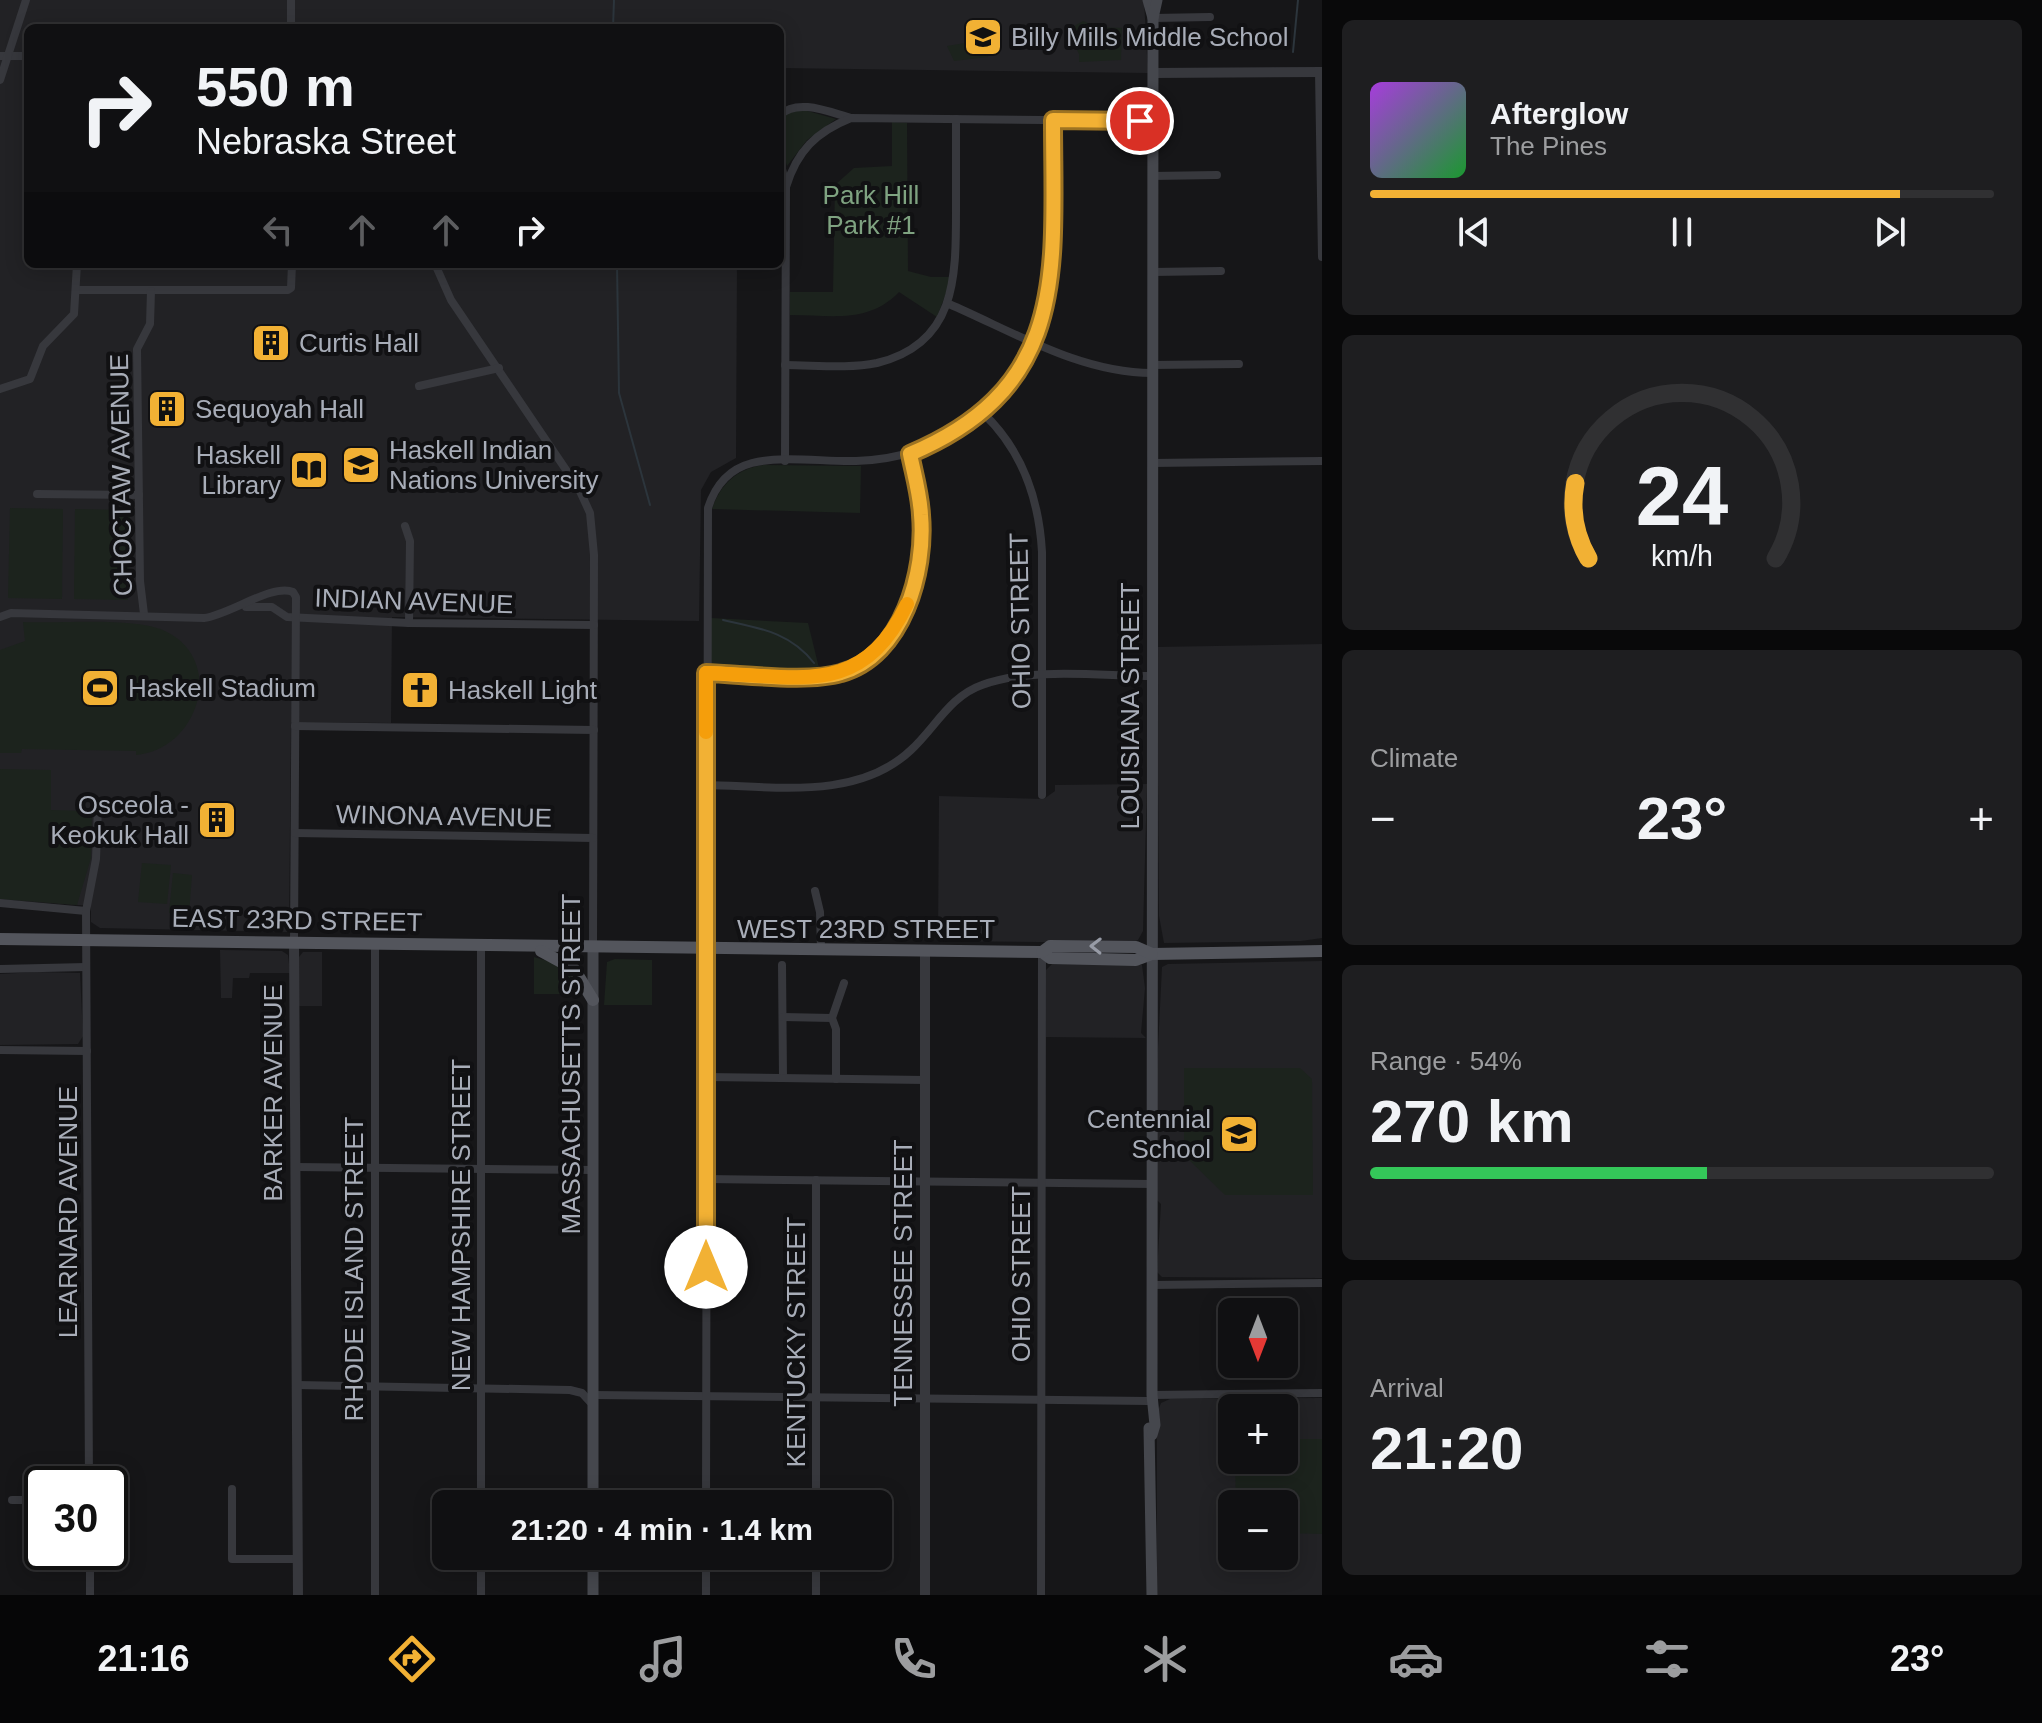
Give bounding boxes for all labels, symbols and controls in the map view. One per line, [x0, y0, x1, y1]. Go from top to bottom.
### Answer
school or university icon: Billy Mills Middle School [962, 16, 1004, 58]
place label: Billy Mills Middle School [1011, 22, 1288, 52]
text: 550 m [196, 55, 355, 118]
icon: right [64, 56, 168, 160]
pin [1106, 87, 1174, 155]
text: Afterglow [1490, 97, 1628, 130]
icon: arrive [1118, 99, 1162, 143]
text: Nebraska Street [196, 121, 456, 162]
text: The Pines [1490, 131, 1607, 161]
park label: Park Hill Park #1 [823, 180, 919, 240]
icon: left [256, 208, 300, 252]
icon: ahead [340, 208, 384, 252]
icon: ahead [424, 208, 468, 252]
icon: right [508, 208, 552, 252]
icon: previous [1452, 210, 1496, 254]
icon: pause [1660, 210, 1704, 254]
icon: next [1868, 210, 1912, 254]
building icon: Curtis Hall [250, 322, 292, 364]
place label: Curtis Hall [299, 328, 419, 358]
street label: CHOCTAW AVENUE [104, 354, 138, 596]
building icon: Sequoyah Hall [146, 388, 188, 430]
place label: Sequoyah Hall [195, 394, 364, 424]
place label: Haskell Indian Nations University [389, 435, 599, 495]
place label: Haskell Library [196, 440, 281, 500]
school or university icon: Haskell Indian Nations University [340, 444, 382, 486]
library icon: Haskell Library [288, 449, 330, 491]
text: 24 [1636, 449, 1728, 542]
street label: OHIO STREET [1003, 533, 1037, 709]
text: km/h [1651, 540, 1713, 572]
street label: LOUISIANA STREET [1115, 582, 1145, 830]
street label: INDIAN AVENUE [314, 583, 514, 619]
sports icon: Haskell Stadium [79, 667, 121, 709]
church icon: Haskell Light [399, 669, 441, 711]
place label: Haskell Stadium [128, 673, 316, 703]
place label: Haskell Light [448, 675, 598, 705]
text: Climate [1370, 743, 1458, 773]
text: 23° [1637, 785, 1727, 852]
place label: Osceola - Keokuk Hall [50, 790, 189, 850]
text: − [1370, 794, 1396, 843]
text: + [1968, 794, 1994, 843]
building icon: Osceola - Keokuk Hall [196, 799, 238, 841]
street label: WINONA AVENUE [336, 799, 552, 833]
street label: MASSACHUSETTS STREET [556, 893, 586, 1234]
street label: EAST 23RD STREET [171, 903, 423, 937]
street label: WEST 23RD STREET [737, 914, 995, 944]
one-way arrow [1089, 937, 1102, 955]
street label: BARKER AVENUE [258, 984, 288, 1202]
text: Range · 54% [1370, 1046, 1522, 1076]
street label: NEW HAMPSHIRE STREET [446, 1059, 476, 1391]
street label: LEARNARD AVENUE [53, 1086, 83, 1338]
text: 270 km [1370, 1088, 1574, 1155]
place label: Centennial School [1087, 1104, 1211, 1164]
school or university icon: Centennial School [1218, 1113, 1260, 1155]
street label: RHODE ISLAND STREET [339, 1116, 369, 1421]
street label: TENNESSEE STREET [888, 1139, 918, 1407]
street label: OHIO STREET [1006, 1186, 1036, 1362]
street label: KENTUCKY STREET [781, 1216, 811, 1467]
position arrow [664, 1225, 748, 1309]
north arrow [1218, 1298, 1298, 1378]
map controls [1218, 1298, 1298, 1570]
text: Arrival [1370, 1373, 1444, 1403]
button: + [1218, 1394, 1298, 1474]
text: 21:20 [1370, 1415, 1523, 1482]
speed limit sign: 30 [24, 1466, 128, 1570]
button: − [1218, 1490, 1298, 1570]
text: 21:20 · 4 min · 1.4 km [511, 1513, 813, 1546]
icon: directions [384, 1631, 440, 1687]
icon: music [635, 1631, 691, 1687]
icon: phone [886, 1631, 942, 1687]
icon: climate [1137, 1631, 1193, 1687]
icon: car [1388, 1631, 1444, 1687]
icon: filters [1639, 1631, 1695, 1687]
text: 21:16 [97, 1638, 190, 1679]
text: 23° [1890, 1638, 1944, 1679]

